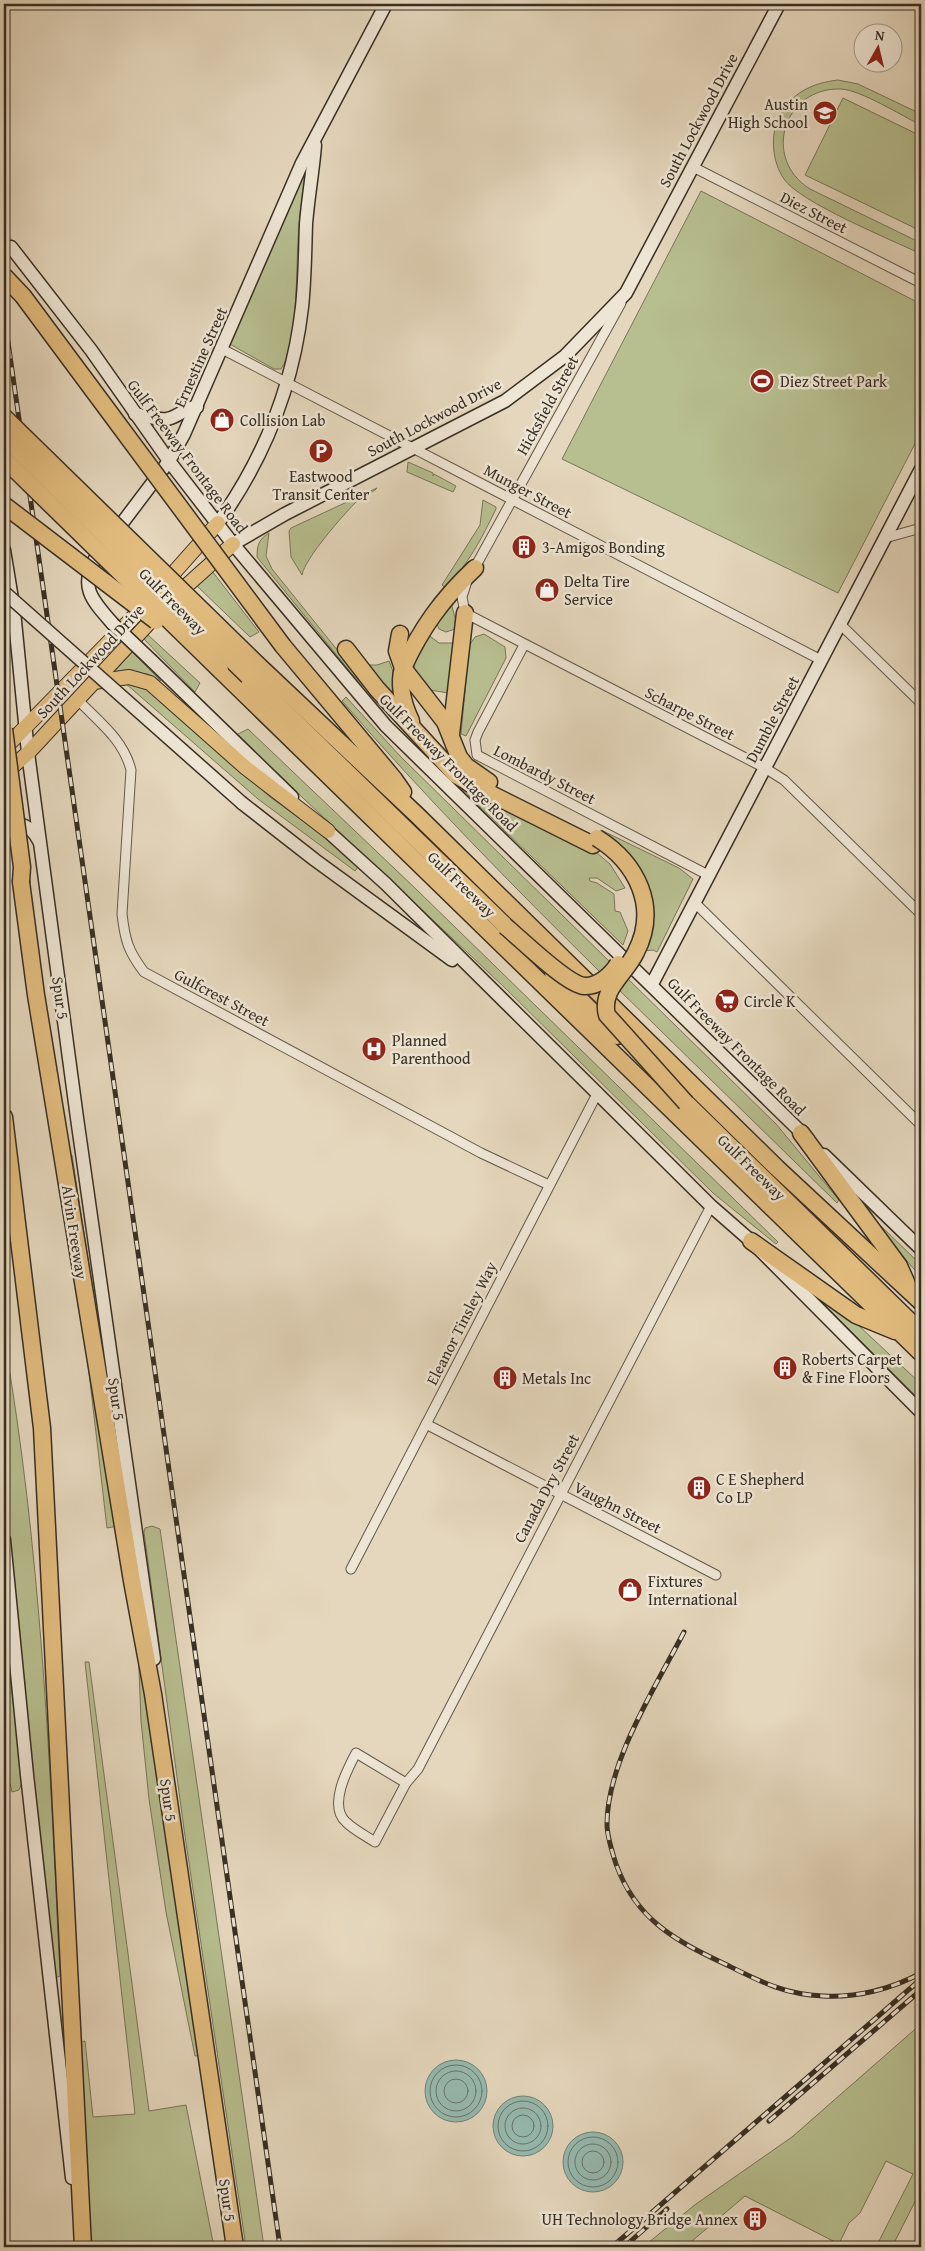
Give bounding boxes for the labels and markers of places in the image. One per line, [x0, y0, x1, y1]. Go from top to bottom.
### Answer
place label: Austin High School [728, 92, 809, 134]
school or university icon: Austin High School [812, 100, 838, 126]
sports icon: Diez Street Park [749, 368, 775, 394]
place label: Diez Street Park [780, 369, 888, 393]
shop icon: Collision Lab [209, 407, 235, 433]
place label: Collision Lab [240, 408, 326, 432]
parking icon: Eastwood Transit Center [308, 438, 334, 464]
place label: Eastwood Transit Center [273, 464, 370, 506]
building icon: 3-Amigos Bonding [511, 534, 537, 560]
place label: 3-Amigos Bonding [542, 535, 665, 559]
place label: Delta Tire Service [564, 569, 630, 611]
shop icon: Delta Tire Service [534, 577, 560, 603]
supermarket icon: Circle K [714, 988, 740, 1014]
place label: Circle K [744, 989, 796, 1013]
place label: Planned Parenthood [392, 1028, 471, 1070]
hospital icon: Planned Parenthood [361, 1036, 387, 1062]
place label: Roberts Carpet & Fine Floors [802, 1347, 902, 1389]
building icon: Roberts Carpet & Fine Floors [772, 1355, 798, 1381]
building icon: Metals Inc [492, 1365, 518, 1391]
place label: Metals Inc [522, 1366, 591, 1390]
place label: C E Shepherd Co LP [716, 1467, 805, 1509]
building icon: C E Shepherd Co LP [686, 1475, 712, 1501]
place label: Fixtures International [648, 1569, 738, 1611]
shop icon: Fixtures International [617, 1577, 643, 1603]
building icon: UH Technology Bridge Annex [742, 2206, 768, 2232]
place label: UH Technology Bridge Annex [542, 2207, 739, 2231]

